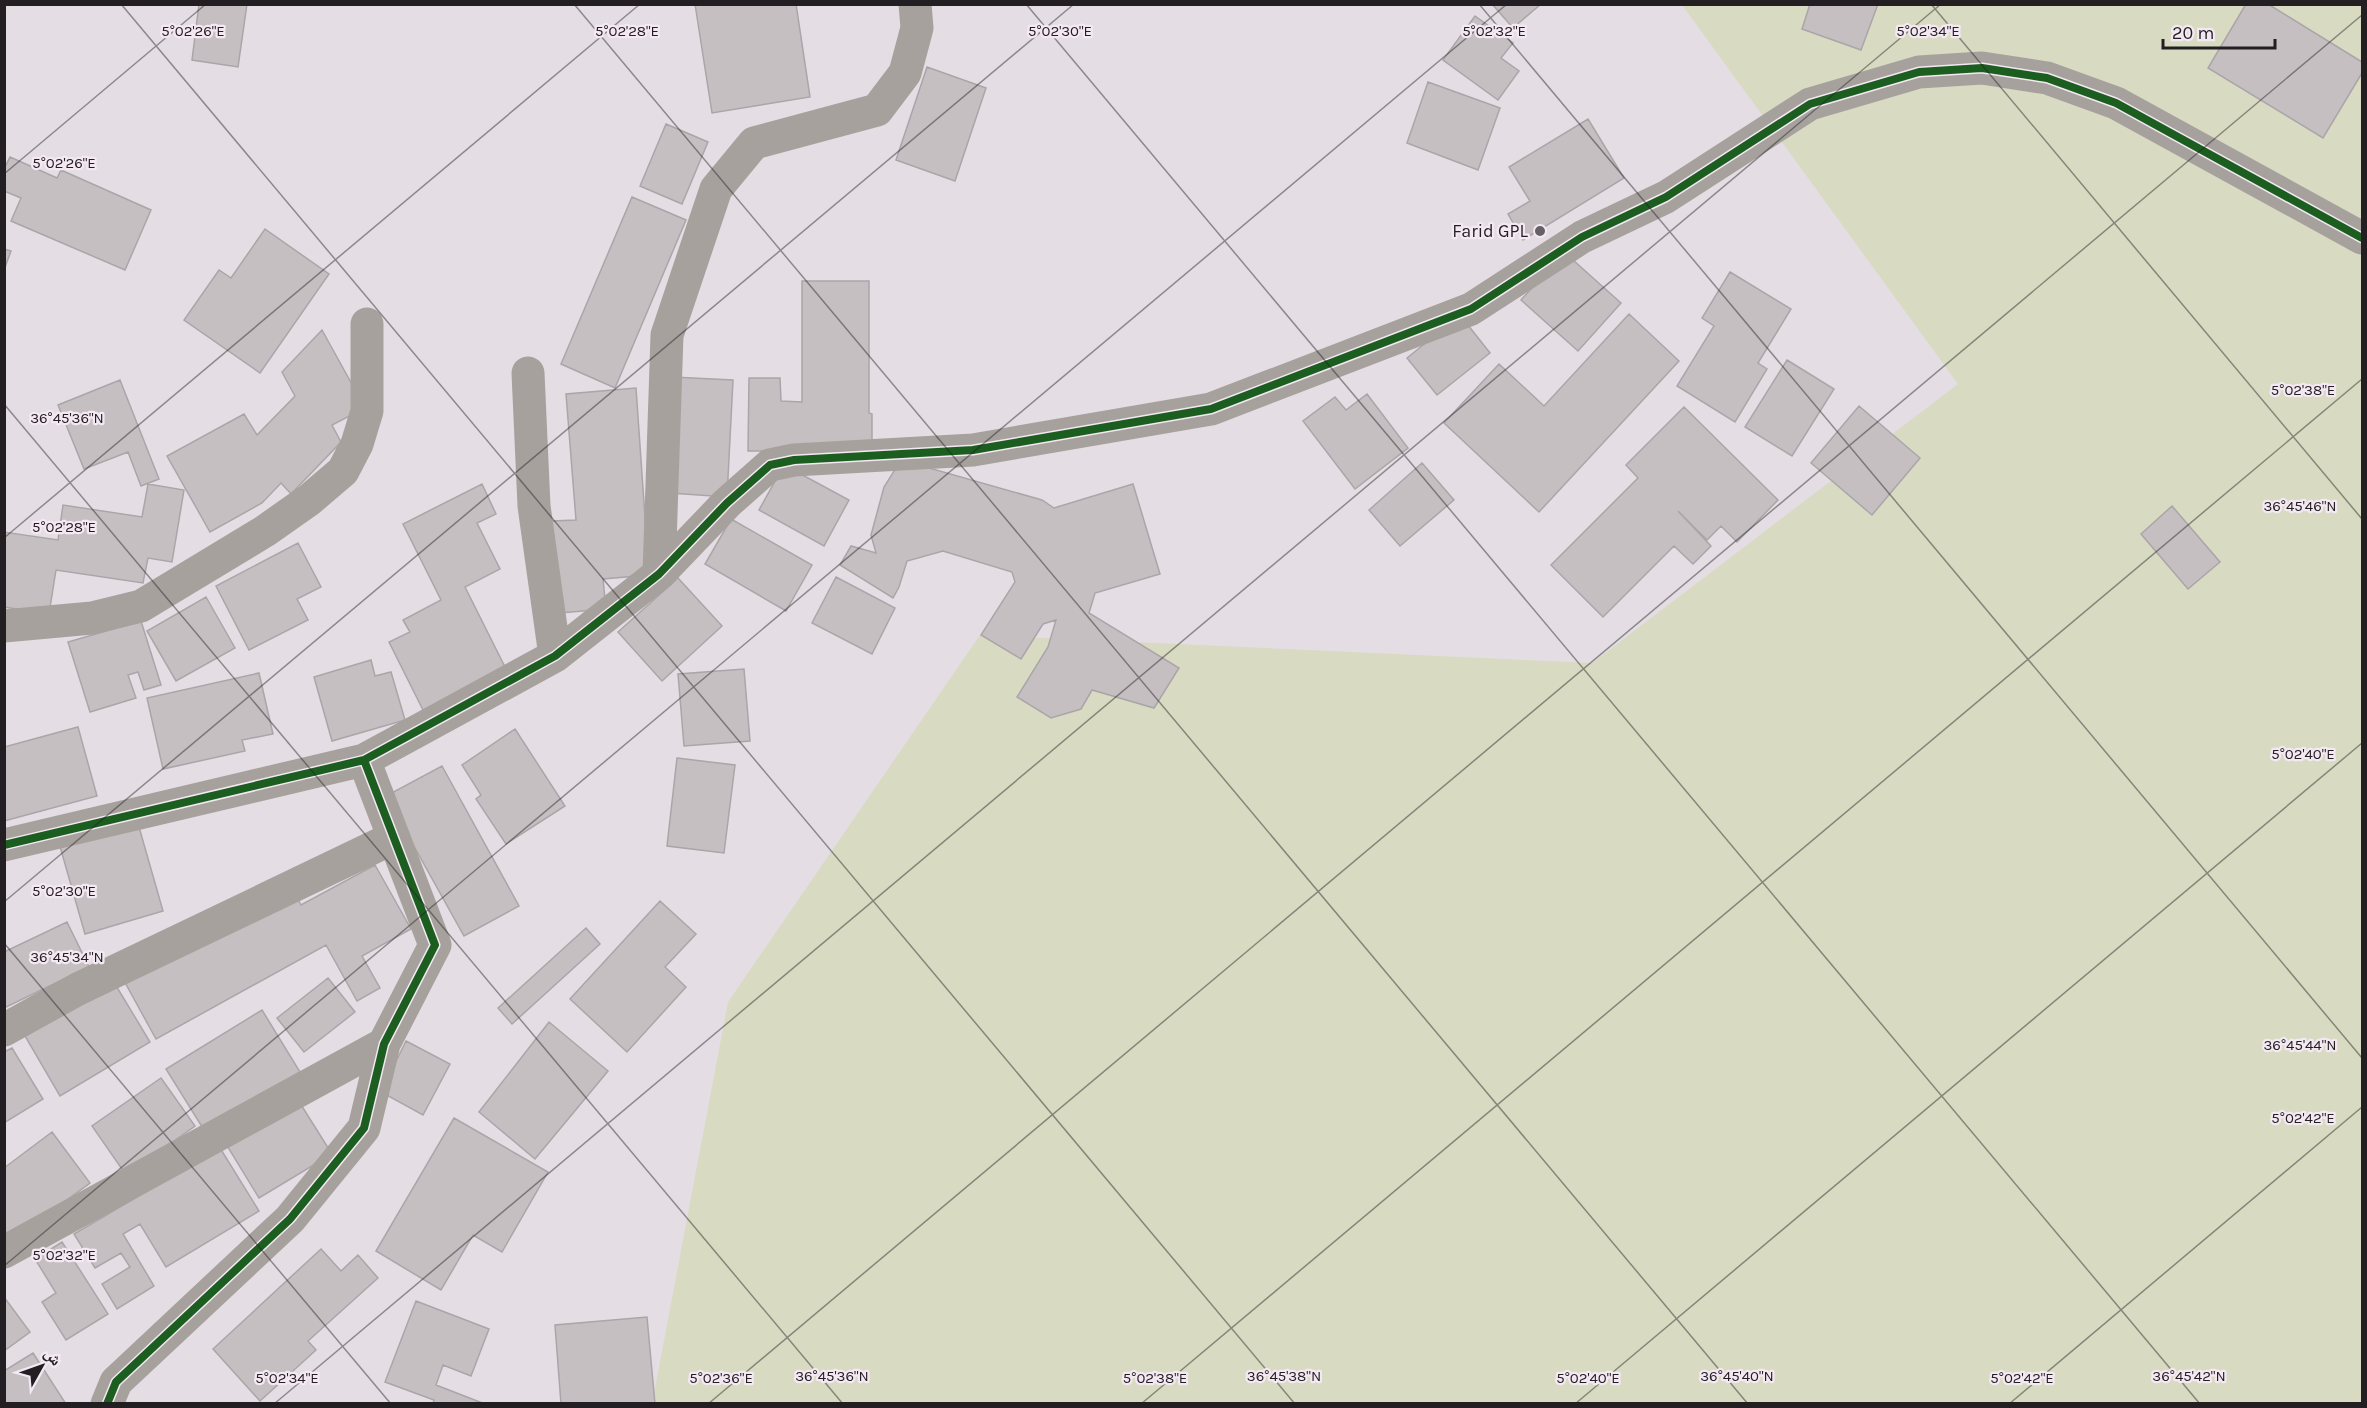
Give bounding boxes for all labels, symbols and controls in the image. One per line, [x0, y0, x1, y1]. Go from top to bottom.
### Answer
scale bar [2163, 12, 2276, 50]
text: 5°02'26"E [161, 22, 225, 40]
text: 5°02'28"E [595, 22, 659, 40]
text: 5°02'30"E [1028, 22, 1092, 40]
text: 5°02'32"E [1462, 22, 1526, 40]
text: 5°02'34"E [1896, 22, 1960, 40]
text: 20 m [2172, 22, 2214, 44]
text: 5°02'26"E [32, 154, 96, 172]
place label: Farid GPL [1452, 220, 1529, 242]
marker: Farid GPL [1533, 224, 1547, 238]
text: 5°02'38"E [2271, 381, 2335, 399]
text: 36°45'36"N [30, 409, 104, 427]
text: 36°45'46"N [2263, 497, 2337, 515]
text: 5°02'28"E [32, 518, 96, 536]
text: 5°02'40"E [2271, 745, 2335, 763]
text: 5°02'30"E [32, 882, 96, 900]
text: 36°45'34"N [30, 948, 104, 966]
text: 36°45'44"N [2263, 1036, 2337, 1054]
text: 5°02'42"E [2271, 1109, 2335, 1127]
text: 5°02'32"E [32, 1246, 96, 1264]
north arrow [12, 1336, 72, 1396]
text: ش [40, 1344, 66, 1369]
text: 36°45'36"N [795, 1367, 869, 1385]
text: 36°45'38"N [1247, 1367, 1321, 1385]
text: 36°45'40"N [1700, 1367, 1774, 1385]
text: 36°45'42"N [2152, 1367, 2226, 1385]
text: 5°02'34"E [255, 1369, 319, 1387]
text: 5°02'36"E [689, 1369, 753, 1387]
text: 5°02'38"E [1123, 1369, 1187, 1387]
text: 5°02'40"E [1556, 1369, 1620, 1387]
text: 5°02'42"E [1990, 1369, 2054, 1387]

